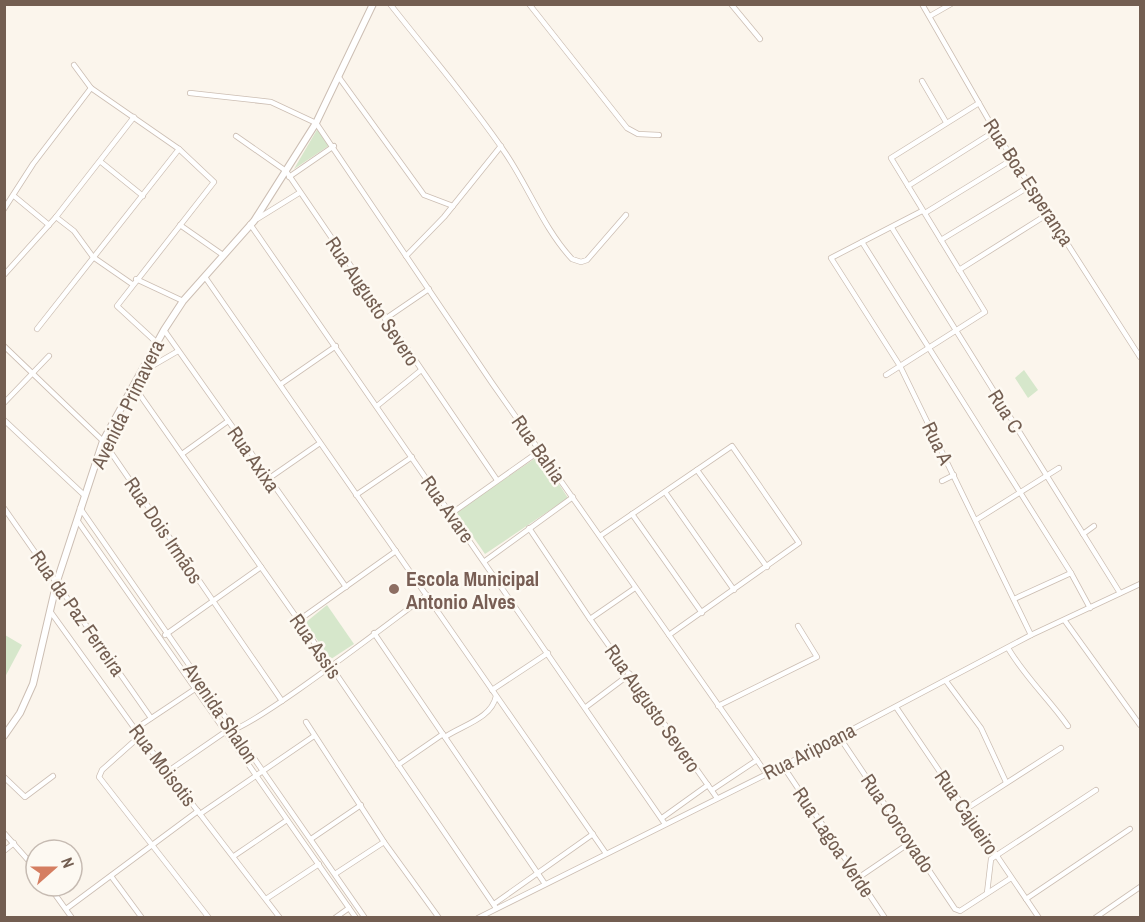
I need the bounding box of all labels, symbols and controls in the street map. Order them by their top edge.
street label: Rua Boa Esperança [978,113,1080,251]
street label: Rua Augusto Severo [320,231,426,371]
street label: Avenida Primavera [84,335,170,474]
street label: Rua C [982,384,1030,438]
street label: Rua Bahia [506,410,572,488]
street label: Rua A [916,417,960,469]
street label: Rua Axixa [221,421,287,497]
street label: Rua Avare [415,470,481,548]
street label: Rua Dois Irmãos [118,471,210,589]
street label: Rua da Paz Ferreira [25,545,131,681]
place label: Escola Municipal Antonio Alves [406,565,539,615]
marker: Escola Municipal Antonio Alves [387,582,401,596]
street label: Rua Assis [284,608,348,684]
street label: Rua Augusto Severo [599,639,707,777]
street label: Avenida Shalon [177,657,264,768]
street label: Rua Aripoana [758,716,860,786]
street label: Rua Moisotis [123,718,203,812]
street label: Rua Cajueiro [929,764,1005,860]
street label: Rua Corcovado [855,768,941,878]
street label: Rua Lagoa Verde [787,782,881,902]
north arrow [24,838,84,898]
text: N [56,854,80,871]

